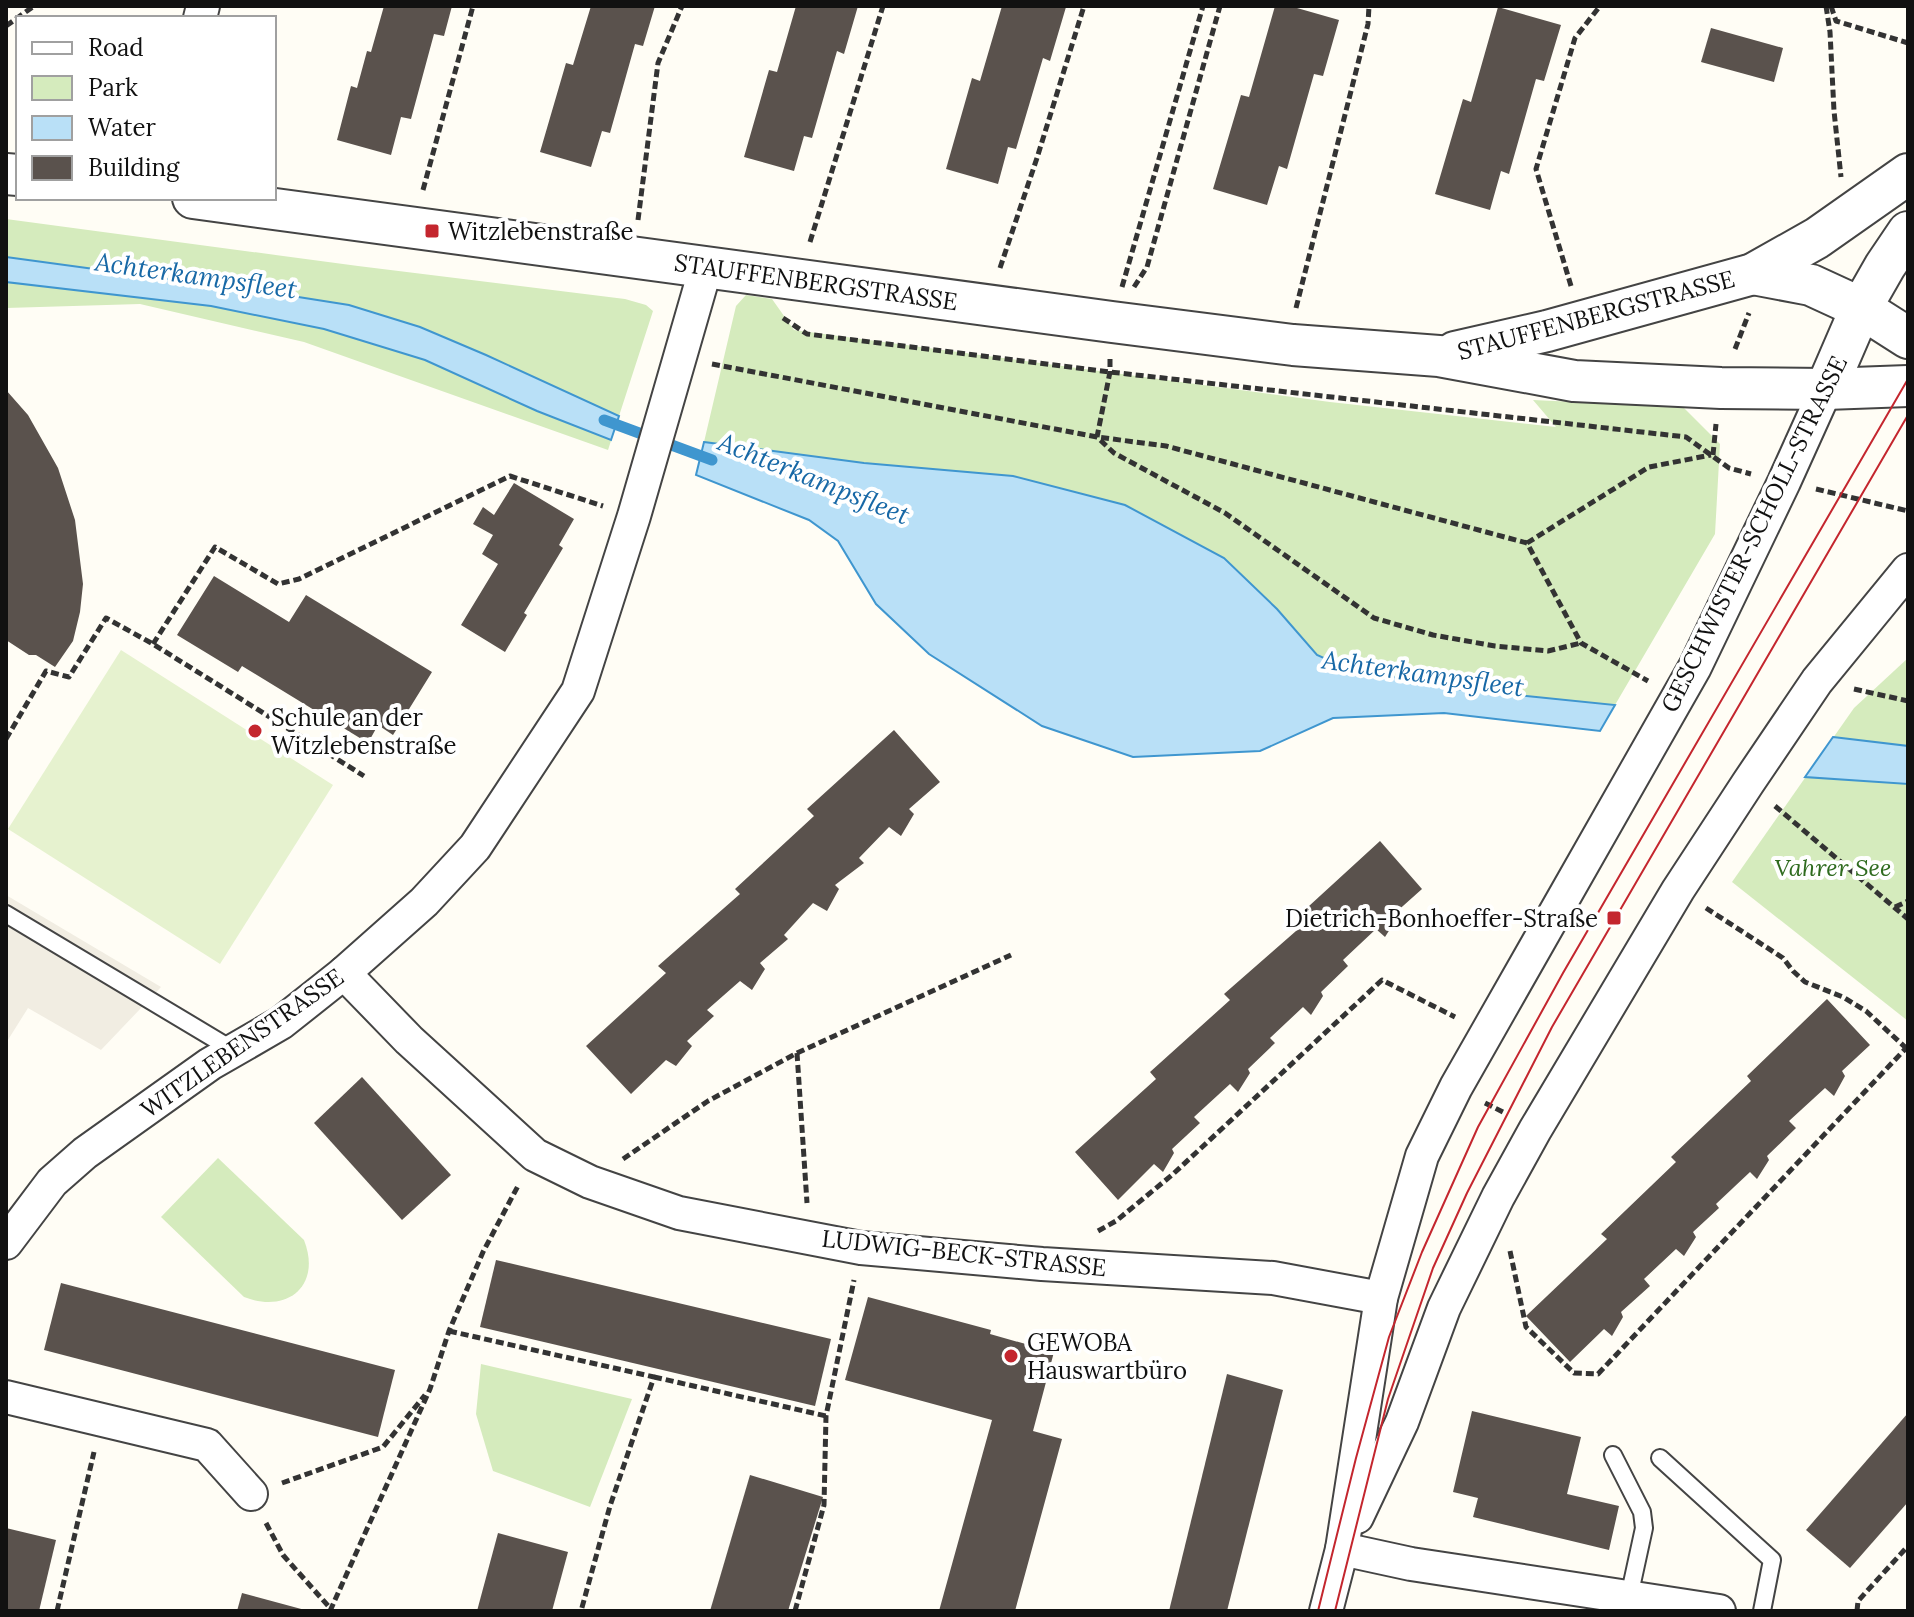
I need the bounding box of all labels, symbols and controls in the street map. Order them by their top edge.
legend [16,16,276,200]
text: Road [88,32,144,63]
text: Park [88,72,138,103]
text: Water [88,112,156,143]
text: Building [88,152,180,183]
place label: Witzlebenstraße [448,216,634,247]
marker: Witzlebenstraße [423,222,441,240]
water label: Achterkampsfleet [92,244,300,306]
street label: STAUFFENBERGSTRASSE [672,247,960,317]
street label: STAUFFENBERGSTRASSE [1454,263,1738,367]
street label: GESCHWISTER-SCHOLL-STRASSE [1654,351,1854,717]
water label: Achterkampsfleet [713,424,915,532]
water label: Achterkampsfleet [1319,642,1527,704]
place label: Schule an der Witzlebenstraße [271,702,457,761]
marker: Schule an der Witzlebenstraße [246,722,264,740]
park label: Vahrer See [1774,852,1892,883]
place label: Dietrich-Bonhoeffer-Straße [1285,903,1598,934]
marker: Dietrich-Bonhoeffer-Straße [1605,909,1623,927]
street label: WITZLEBENSTRASSE [134,961,350,1125]
street label: LUDWIG-BECK-STRASSE [820,1223,1108,1283]
place label: GEWOBA Hauswartbüro [1027,1327,1187,1386]
marker: GEWOBA Hauswartbüro [1002,1347,1020,1365]

